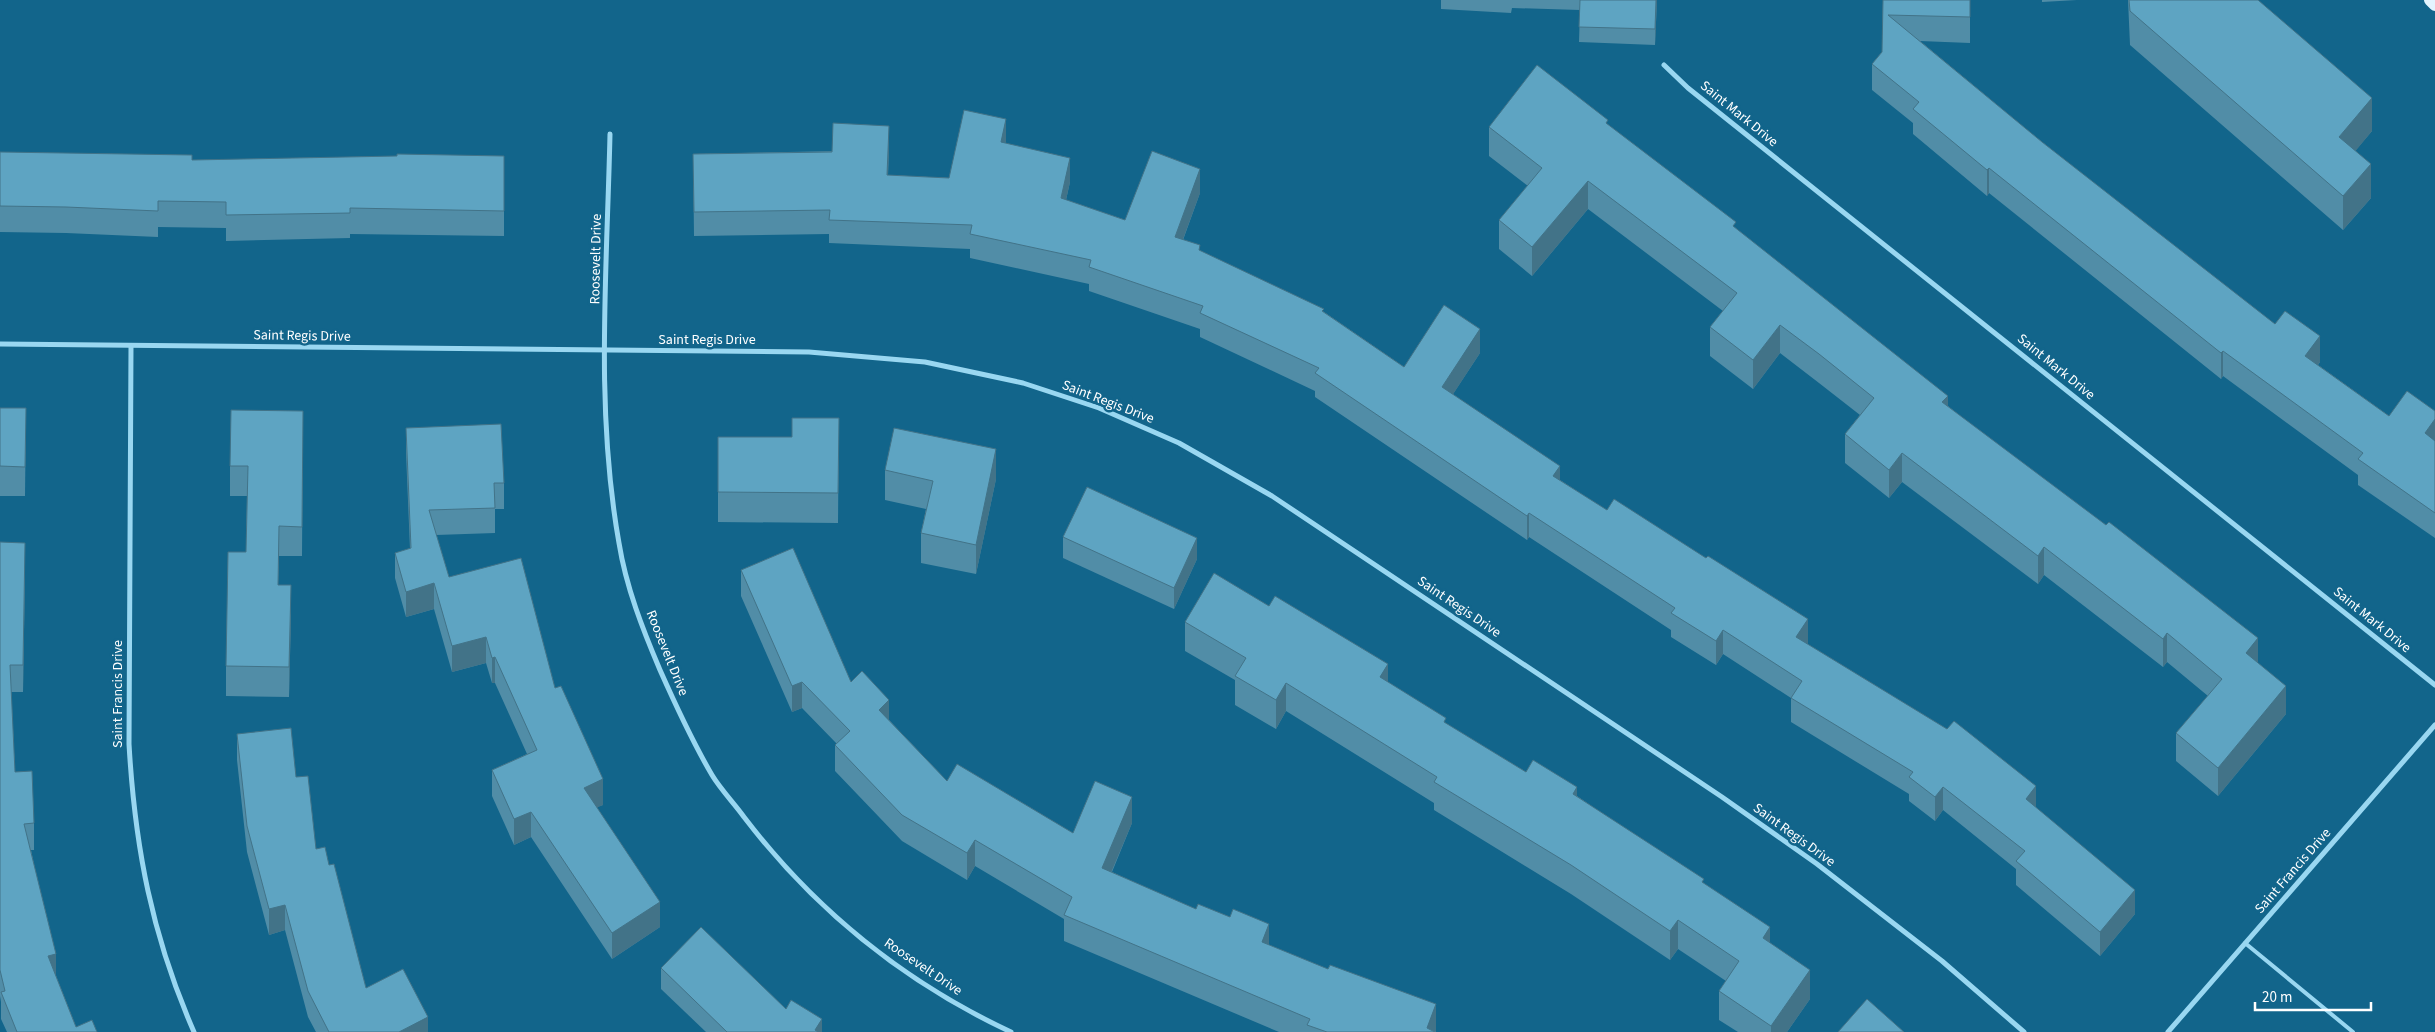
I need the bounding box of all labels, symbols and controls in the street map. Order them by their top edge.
street label: Saint Mark Drive [1696,76,1782,152]
street label: Roosevelt Drive [585,213,607,305]
street label: Saint Regis Drive [253,325,351,347]
street label: Saint Mark Drive [2013,329,2099,405]
street label: Saint Regis Drive [658,330,756,350]
street label: Saint Regis Drive [1059,375,1157,429]
street label: Saint Regis Drive [1413,572,1505,643]
street label: Saint Mark Drive [2329,582,2415,658]
street label: Roosevelt Drive [641,607,693,699]
street label: Saint Francis Drive [108,640,128,748]
street label: Saint Regis Drive [1749,798,1839,872]
street label: Saint Francis Drive [2250,824,2336,918]
street label: Roosevelt Drive [880,933,966,1001]
scale bar [2255,980,2371,1012]
text: 20 m [2262,987,2292,1008]

